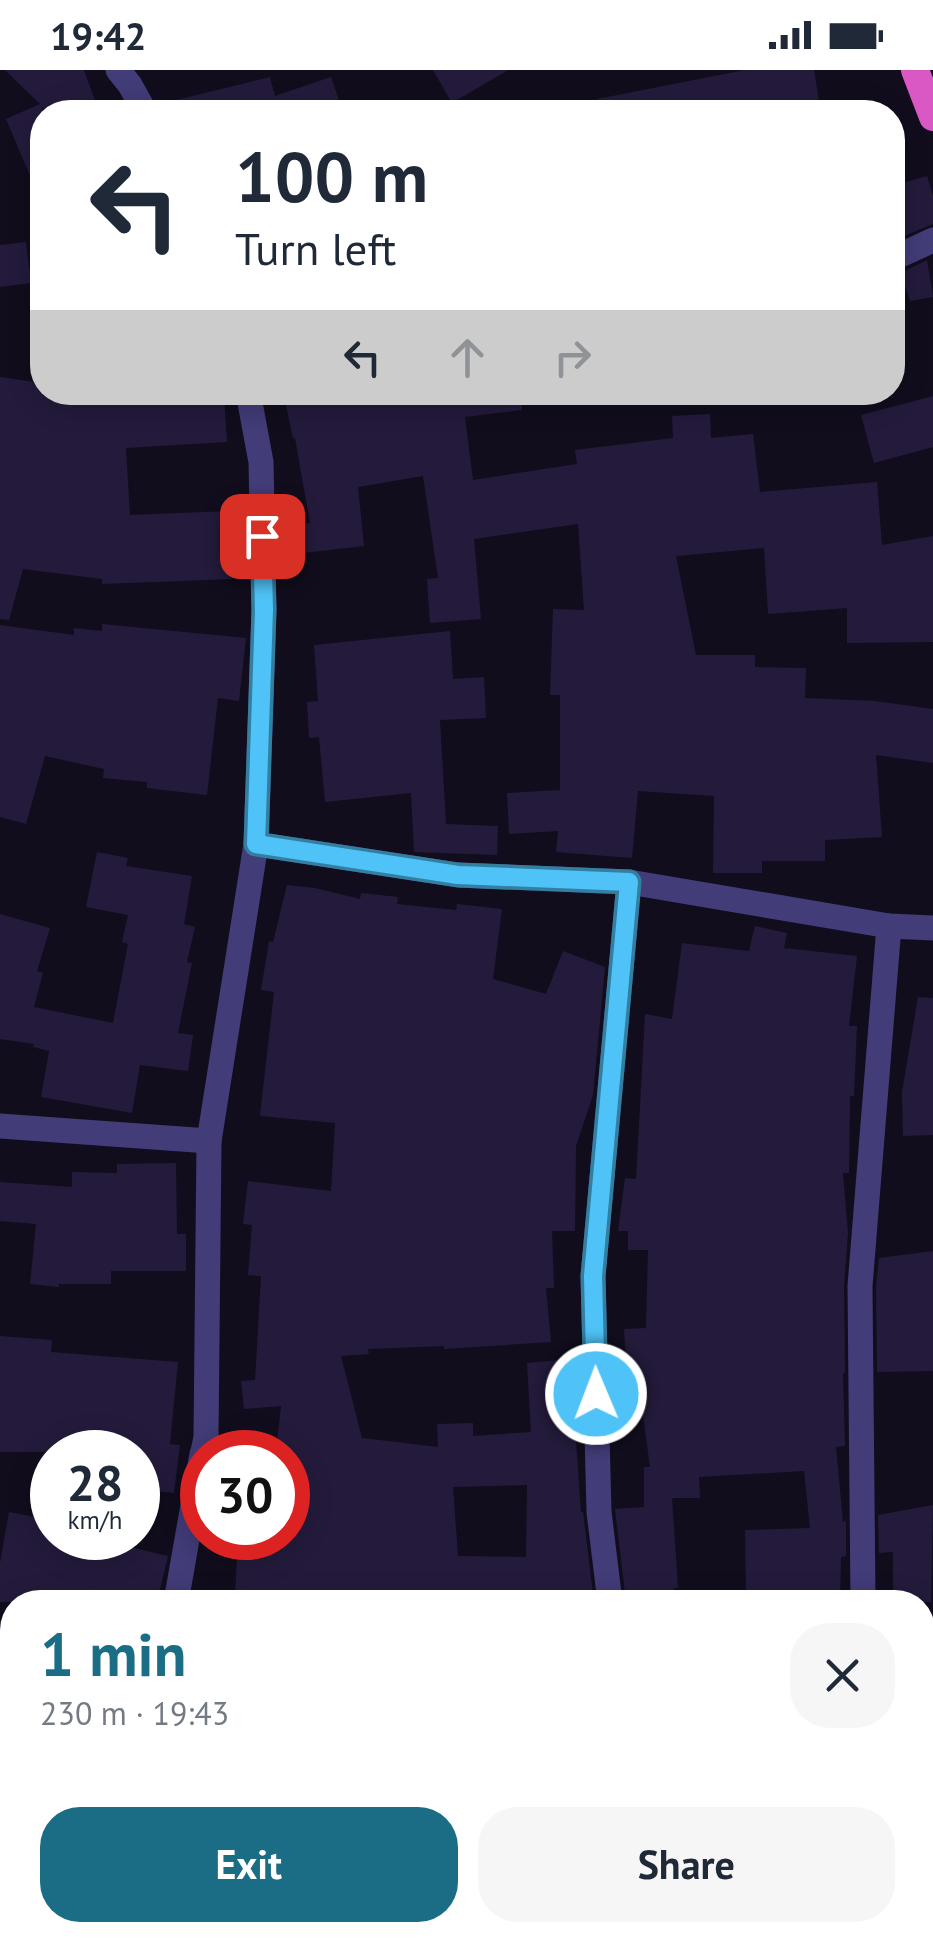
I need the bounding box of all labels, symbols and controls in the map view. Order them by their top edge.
text: 19:42 [50,11,146,60]
text: 100 m [235,131,428,221]
icon: left [70,140,200,270]
text: Turn left [235,219,396,277]
icon: left [335,330,390,385]
icon: ahead [440,330,495,385]
icon: right [545,330,600,385]
pin [220,494,305,579]
icon: arrive [235,509,290,564]
position arrow [544,1342,648,1446]
speed limit sign: 30 [180,1430,310,1560]
text: 28 [67,1450,123,1515]
text: km/h [68,1504,122,1536]
text: 1 min [40,1615,186,1693]
button: close [790,1623,895,1728]
text: 230 m · 19:43 [40,1692,229,1734]
button: Exit [40,1807,458,1922]
button: Share [478,1807,895,1922]

